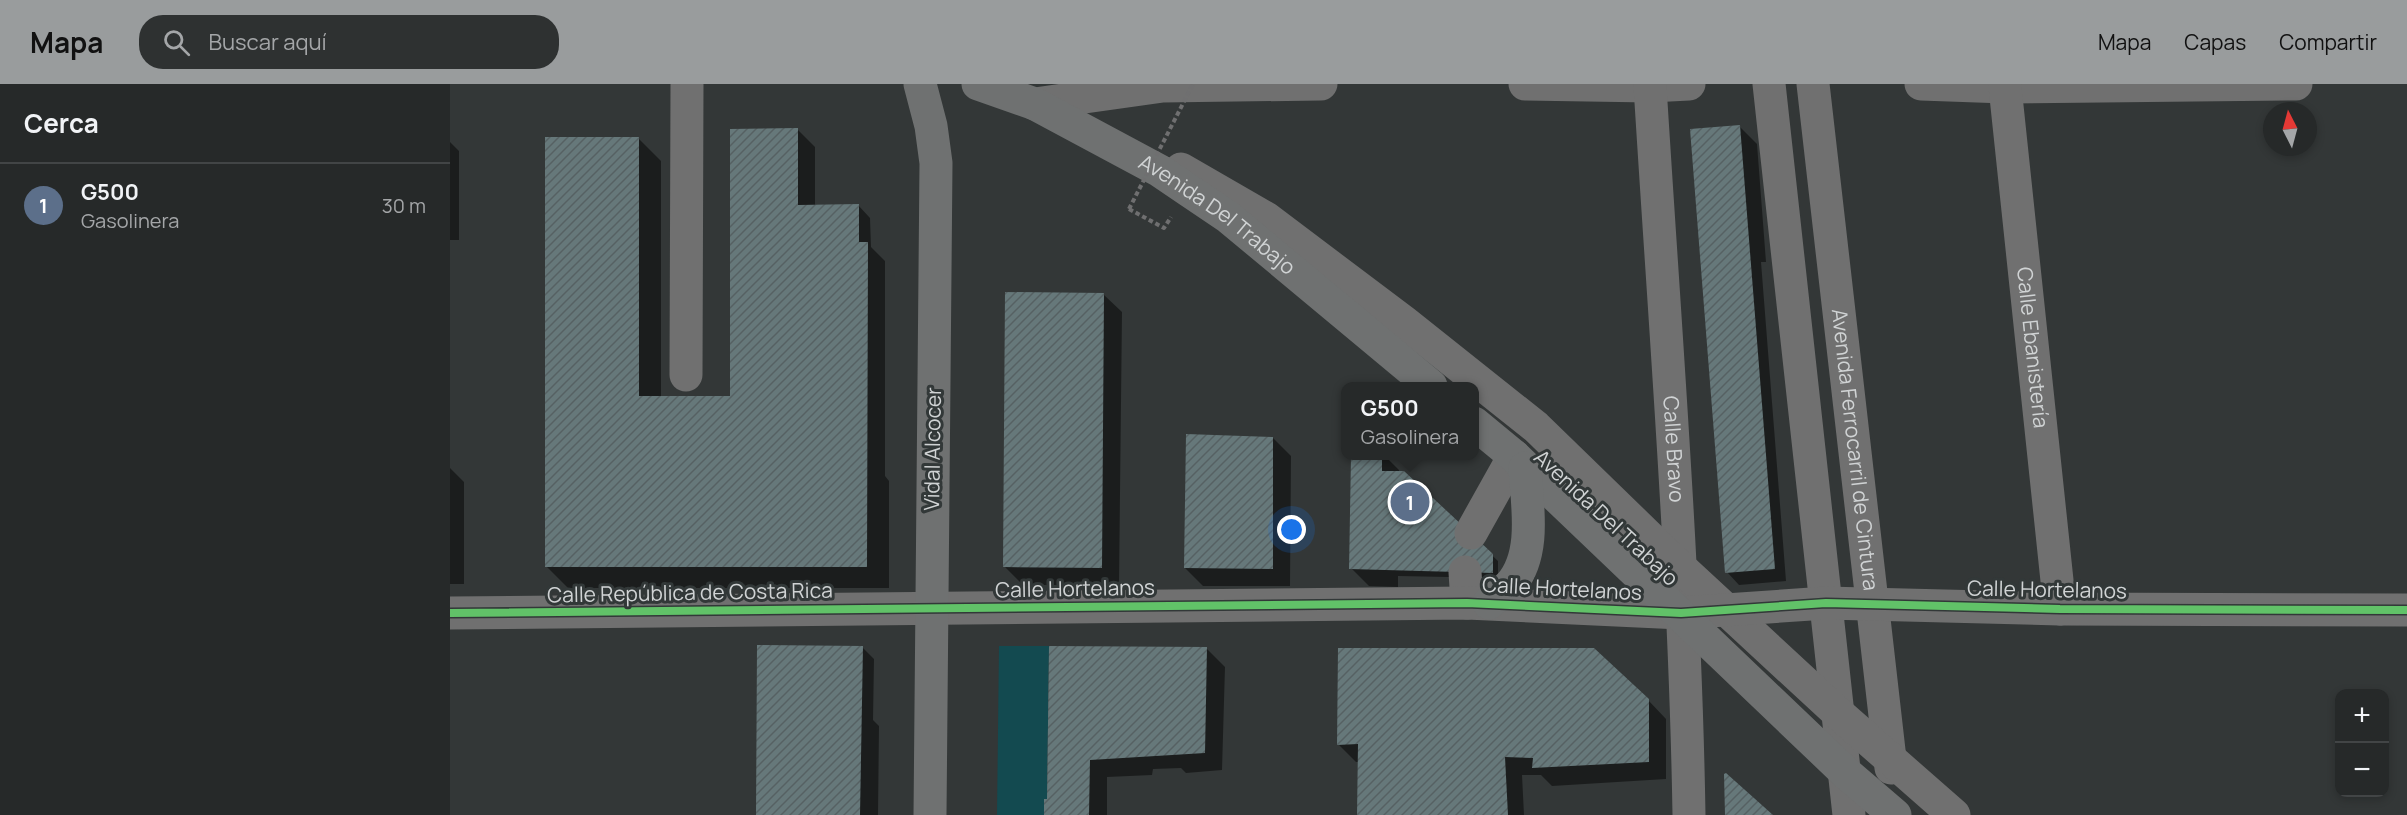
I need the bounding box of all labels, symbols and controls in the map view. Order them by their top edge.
search box [139,15,559,69]
text: Mapa [30,23,103,61]
icon: search [160,26,193,59]
text: Buscar aquí [208,27,327,57]
text: Mapa [2098,28,2151,56]
text: Capas [2184,28,2246,56]
text: Compartir [2279,28,2377,56]
north arrow [2263,102,2317,156]
text: Cerca [24,105,99,141]
street label: Avenida Del Trabajo [1134,147,1302,281]
text: G500 [81,177,139,207]
text: 1 [39,192,48,219]
text: 30 m [382,192,426,219]
text: Gasolinera [81,207,179,234]
street label: Calle Ebanistería [2011,265,2056,429]
street label: Avenida Ferrocarril de Cintura [1826,307,1886,592]
popup [1341,382,1479,460]
street label: Vidal Alcocer [917,387,947,511]
text: G500 [1361,393,1419,423]
street label: Calle Bravo [1657,395,1692,503]
text: Gasolinera [1361,423,1459,450]
street label: Avenida Del Trabajo [1528,443,1685,592]
pin: 1 [1390,480,1430,524]
your location [1277,515,1306,544]
street label: Calle Hortelanos [1481,570,1643,606]
street label: Calle Hortelanos [995,573,1155,603]
street label: Calle Hortelanos [1967,574,2127,604]
street label: Calle República de Costa Rica [547,576,833,608]
map controls [2335,689,2389,797]
button: + [2335,689,2389,743]
button: − [2335,743,2389,797]

